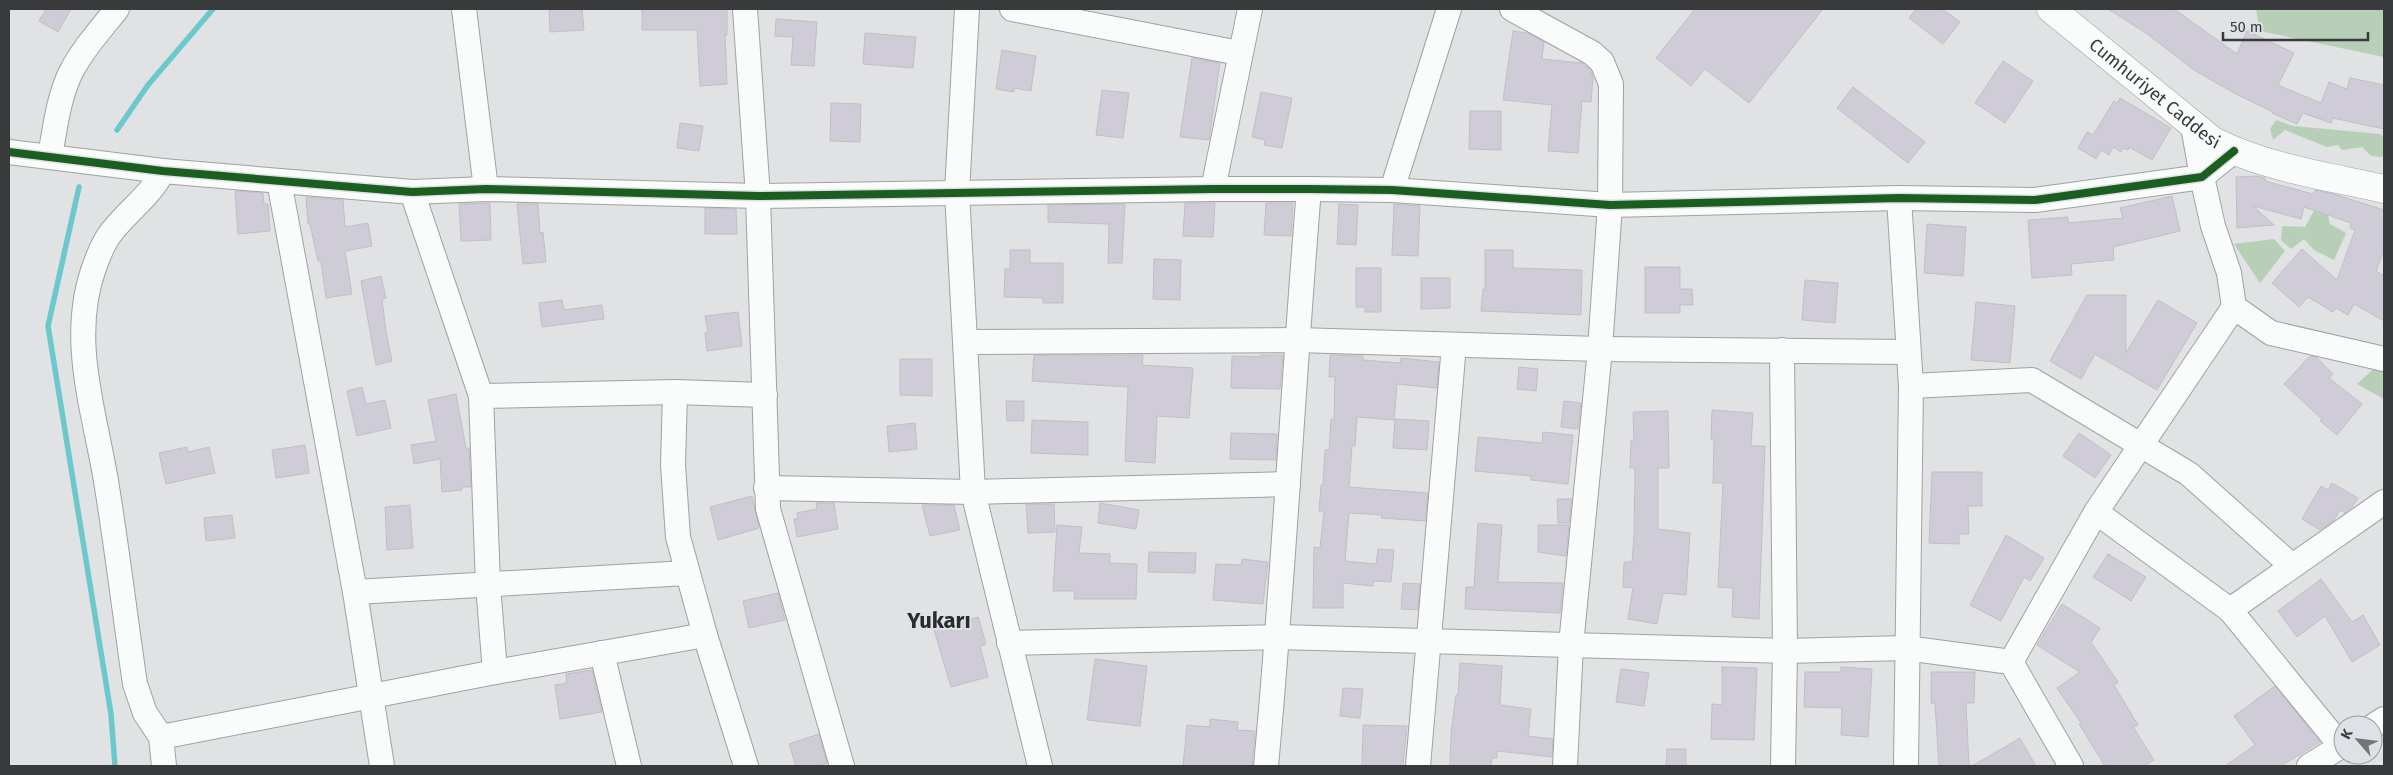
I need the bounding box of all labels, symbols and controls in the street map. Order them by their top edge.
scale bar [2223,10,2368,42]
text: 50 m [2230,18,2263,36]
street label: Cumhuriyet Caddesi [2085,34,2224,154]
district label: Yukarı [906,607,971,634]
north arrow [2333,715,2383,765]
text: K [2337,725,2357,742]

